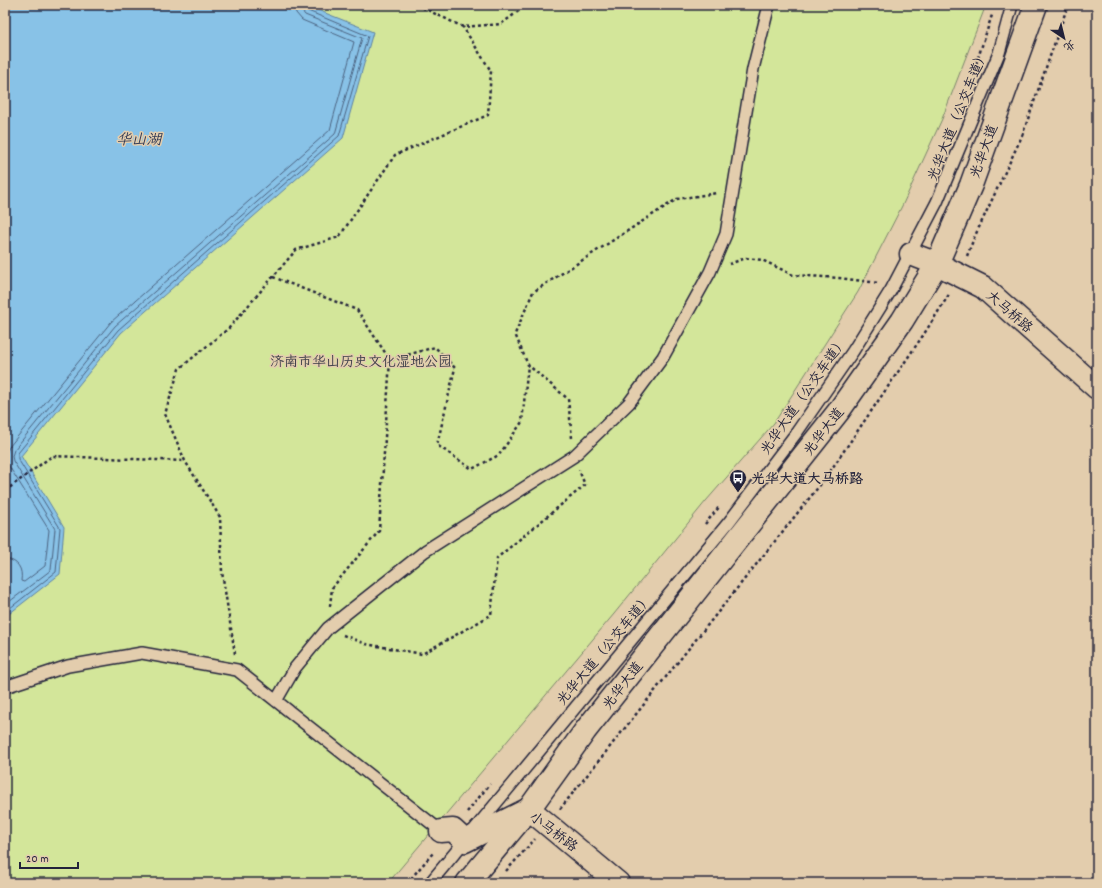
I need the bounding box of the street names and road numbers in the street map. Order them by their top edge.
street label: 光华大道（公交车道） [923,47,991,183]
street label: 光华大道 [966,122,1000,180]
street label: 大马桥路 [981,287,1036,338]
street label: 光华大道（公交车道） [756,333,850,457]
street label: 光华大道 [799,404,847,458]
street label: 光华大道（公交车道） [553,590,655,708]
street label: 光华大道 [598,658,646,712]
street label: 小马桥路 [524,808,581,857]

